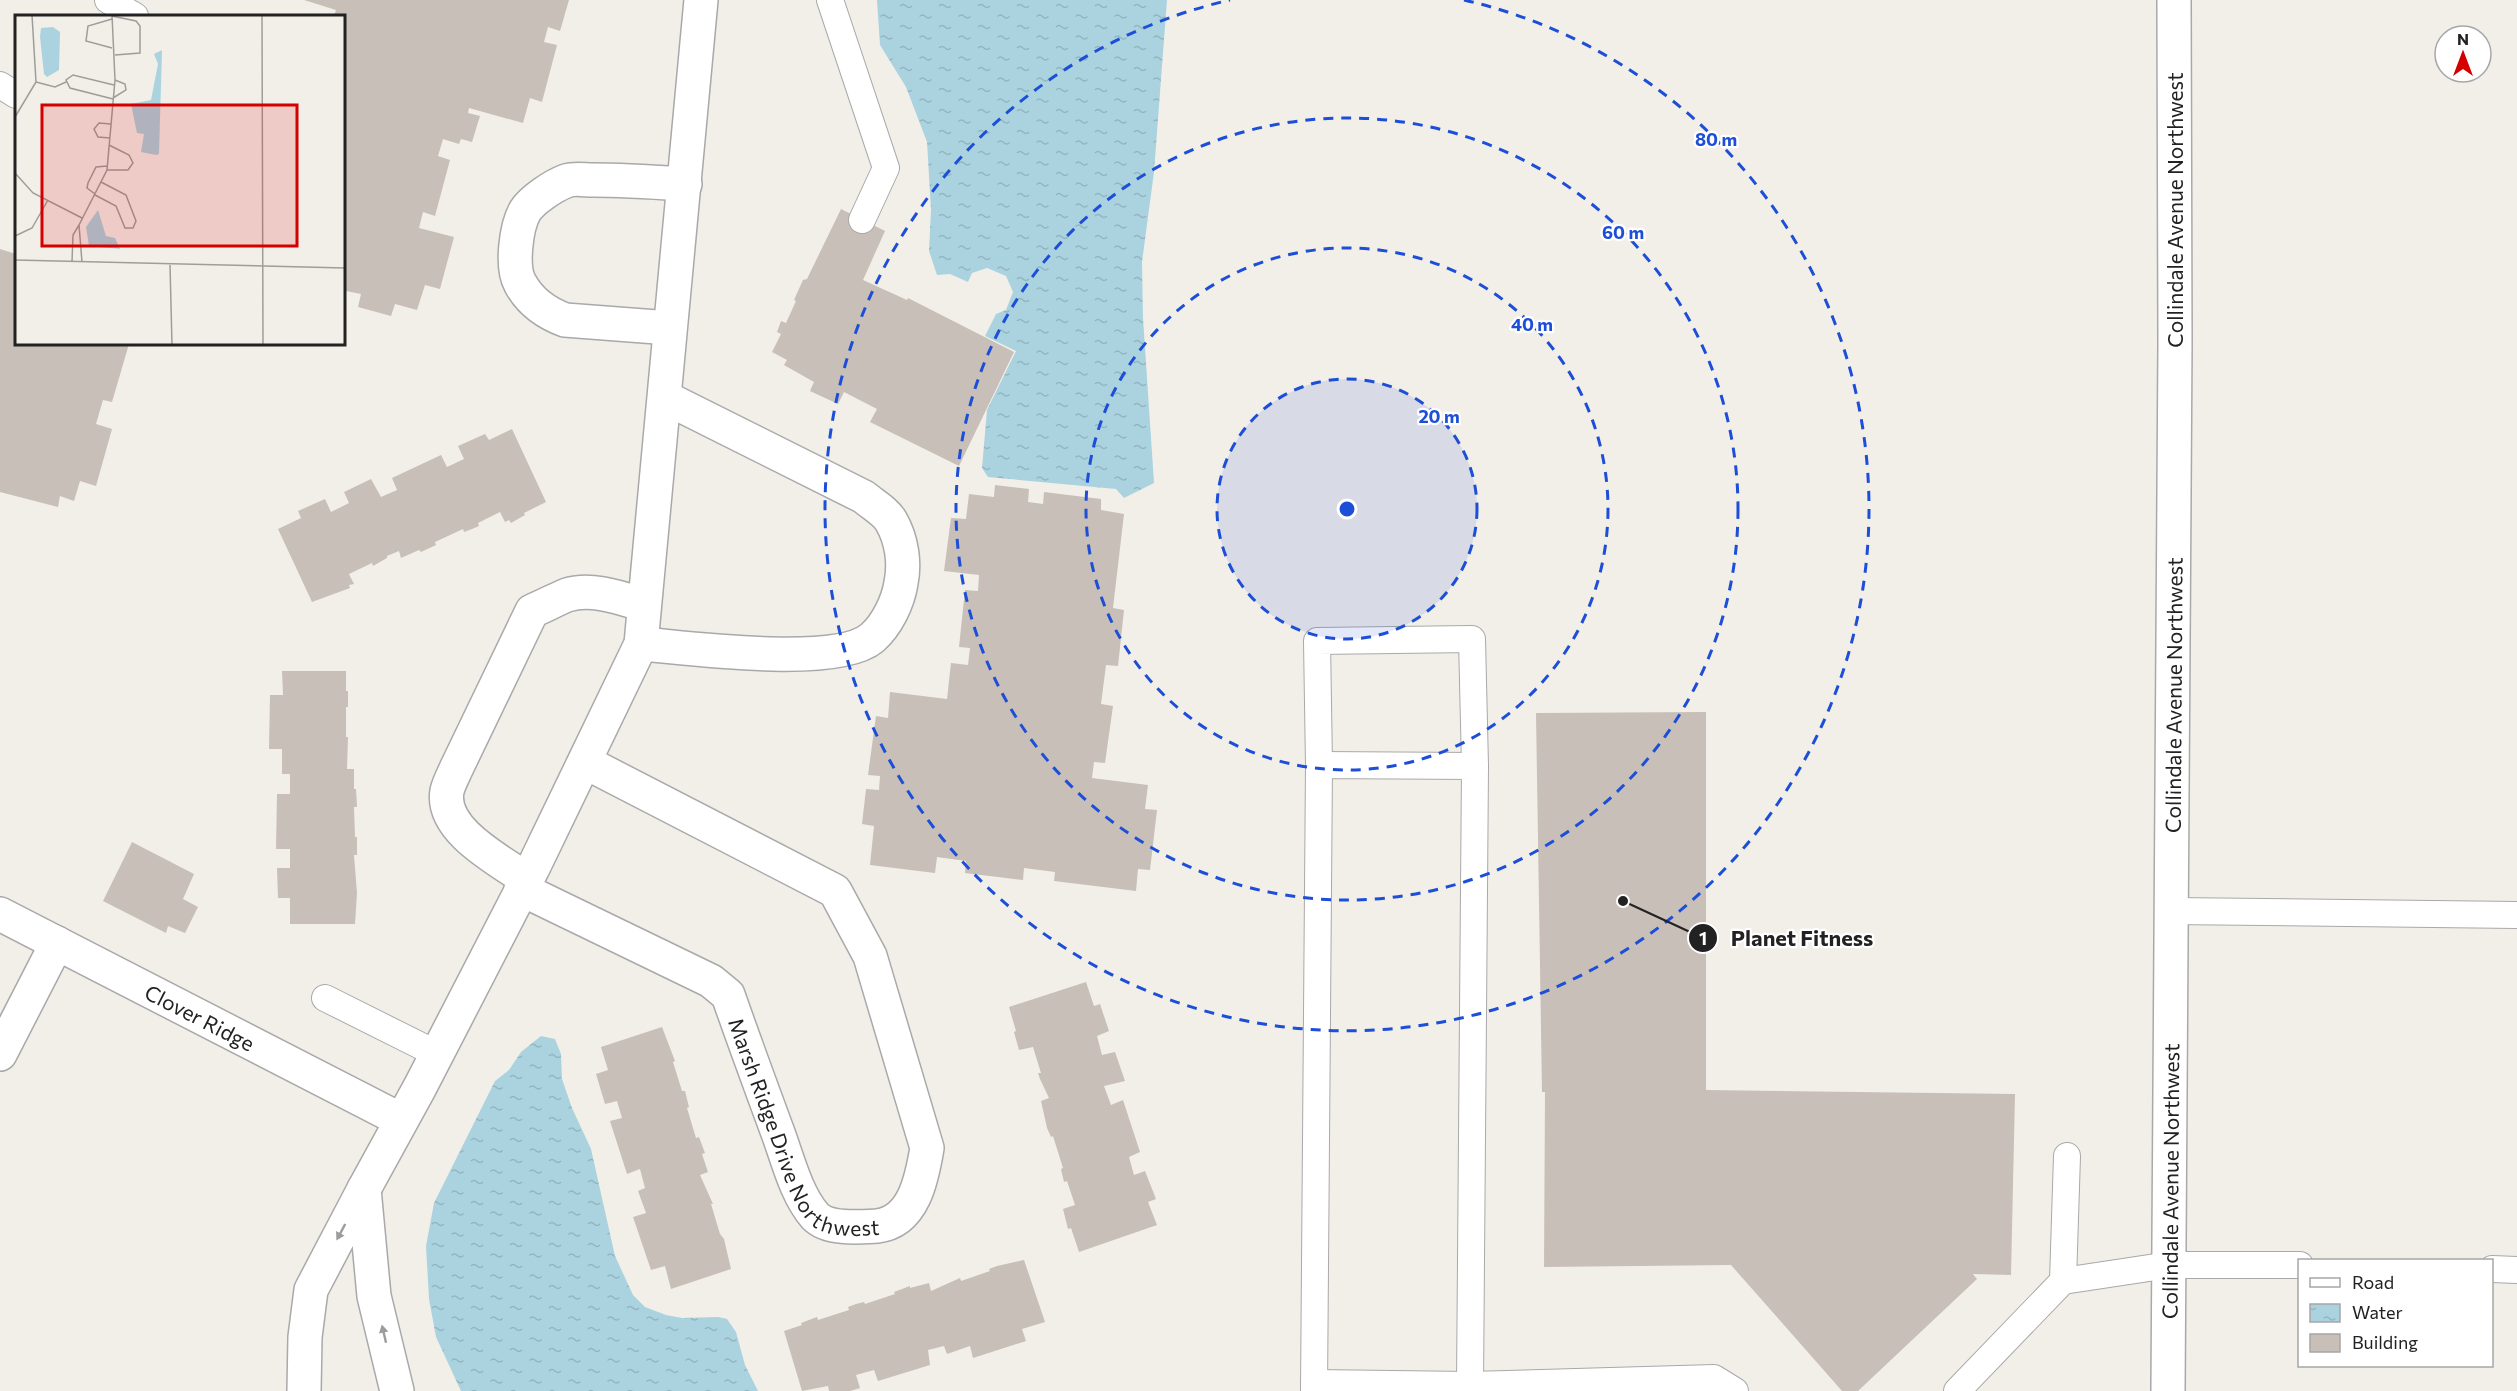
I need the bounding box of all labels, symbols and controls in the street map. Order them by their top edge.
inset map [15,15,345,345]
north arrow [2433,24,2493,84]
text: N [2457,29,2469,48]
street label: Collindale Avenue Northwest [2162,72,2187,348]
text: 80 m [1695,128,1737,150]
text: 60 m [1602,221,1644,243]
text: 40 m [1511,313,1553,335]
text: 20 m [1418,405,1460,427]
centre of rings [1337,499,1357,519]
street label: Collindale Avenue Northwest [2159,557,2186,833]
callout: Planet Fitness [1688,918,1885,958]
text: Planet Fitness [1731,924,1873,951]
text: 1 [1699,927,1707,949]
street label: Clover Ridge [141,978,259,1055]
street label: Marsh Ridge Drive Northwest [724,1014,880,1240]
street label: Collindale Avenue Northwest [2156,1043,2183,1319]
one-way arrow [336,1224,346,1241]
legend [2298,1259,2493,1367]
text: Road [2352,1271,2394,1293]
text: Water [2352,1301,2403,1323]
one-way arrow [378,1325,388,1343]
text: Building [2352,1331,2418,1353]

